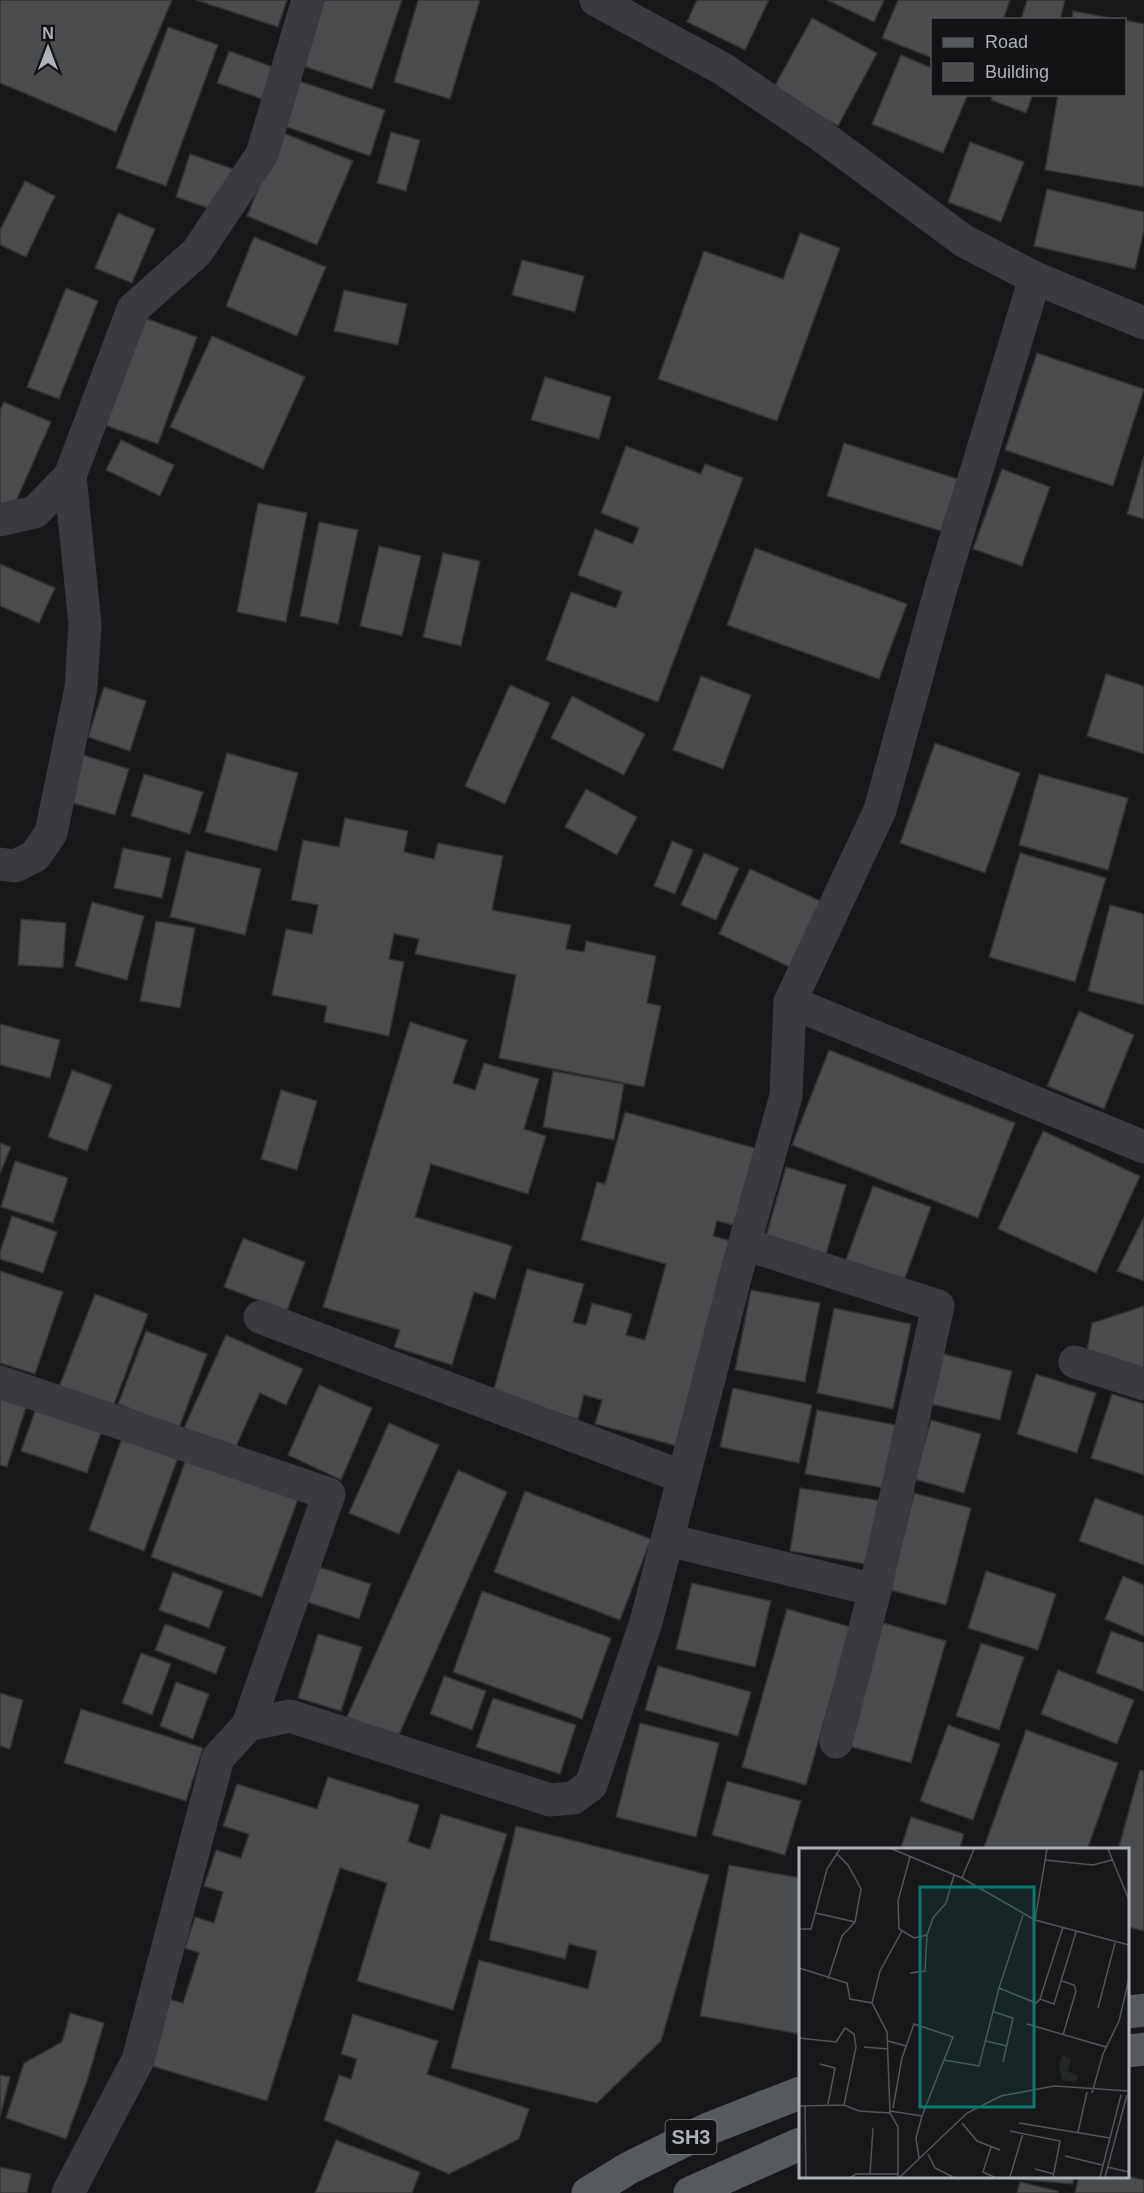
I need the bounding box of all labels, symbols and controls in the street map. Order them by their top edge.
north arrow [18,18,78,78]
legend [931,18,1126,96]
text: N [42,25,54,42]
text: Road [985,32,1028,52]
text: Building [985,62,1049,82]
inset map [799,1848,1129,2178]
road number: SH3 [666,2120,716,2154]

